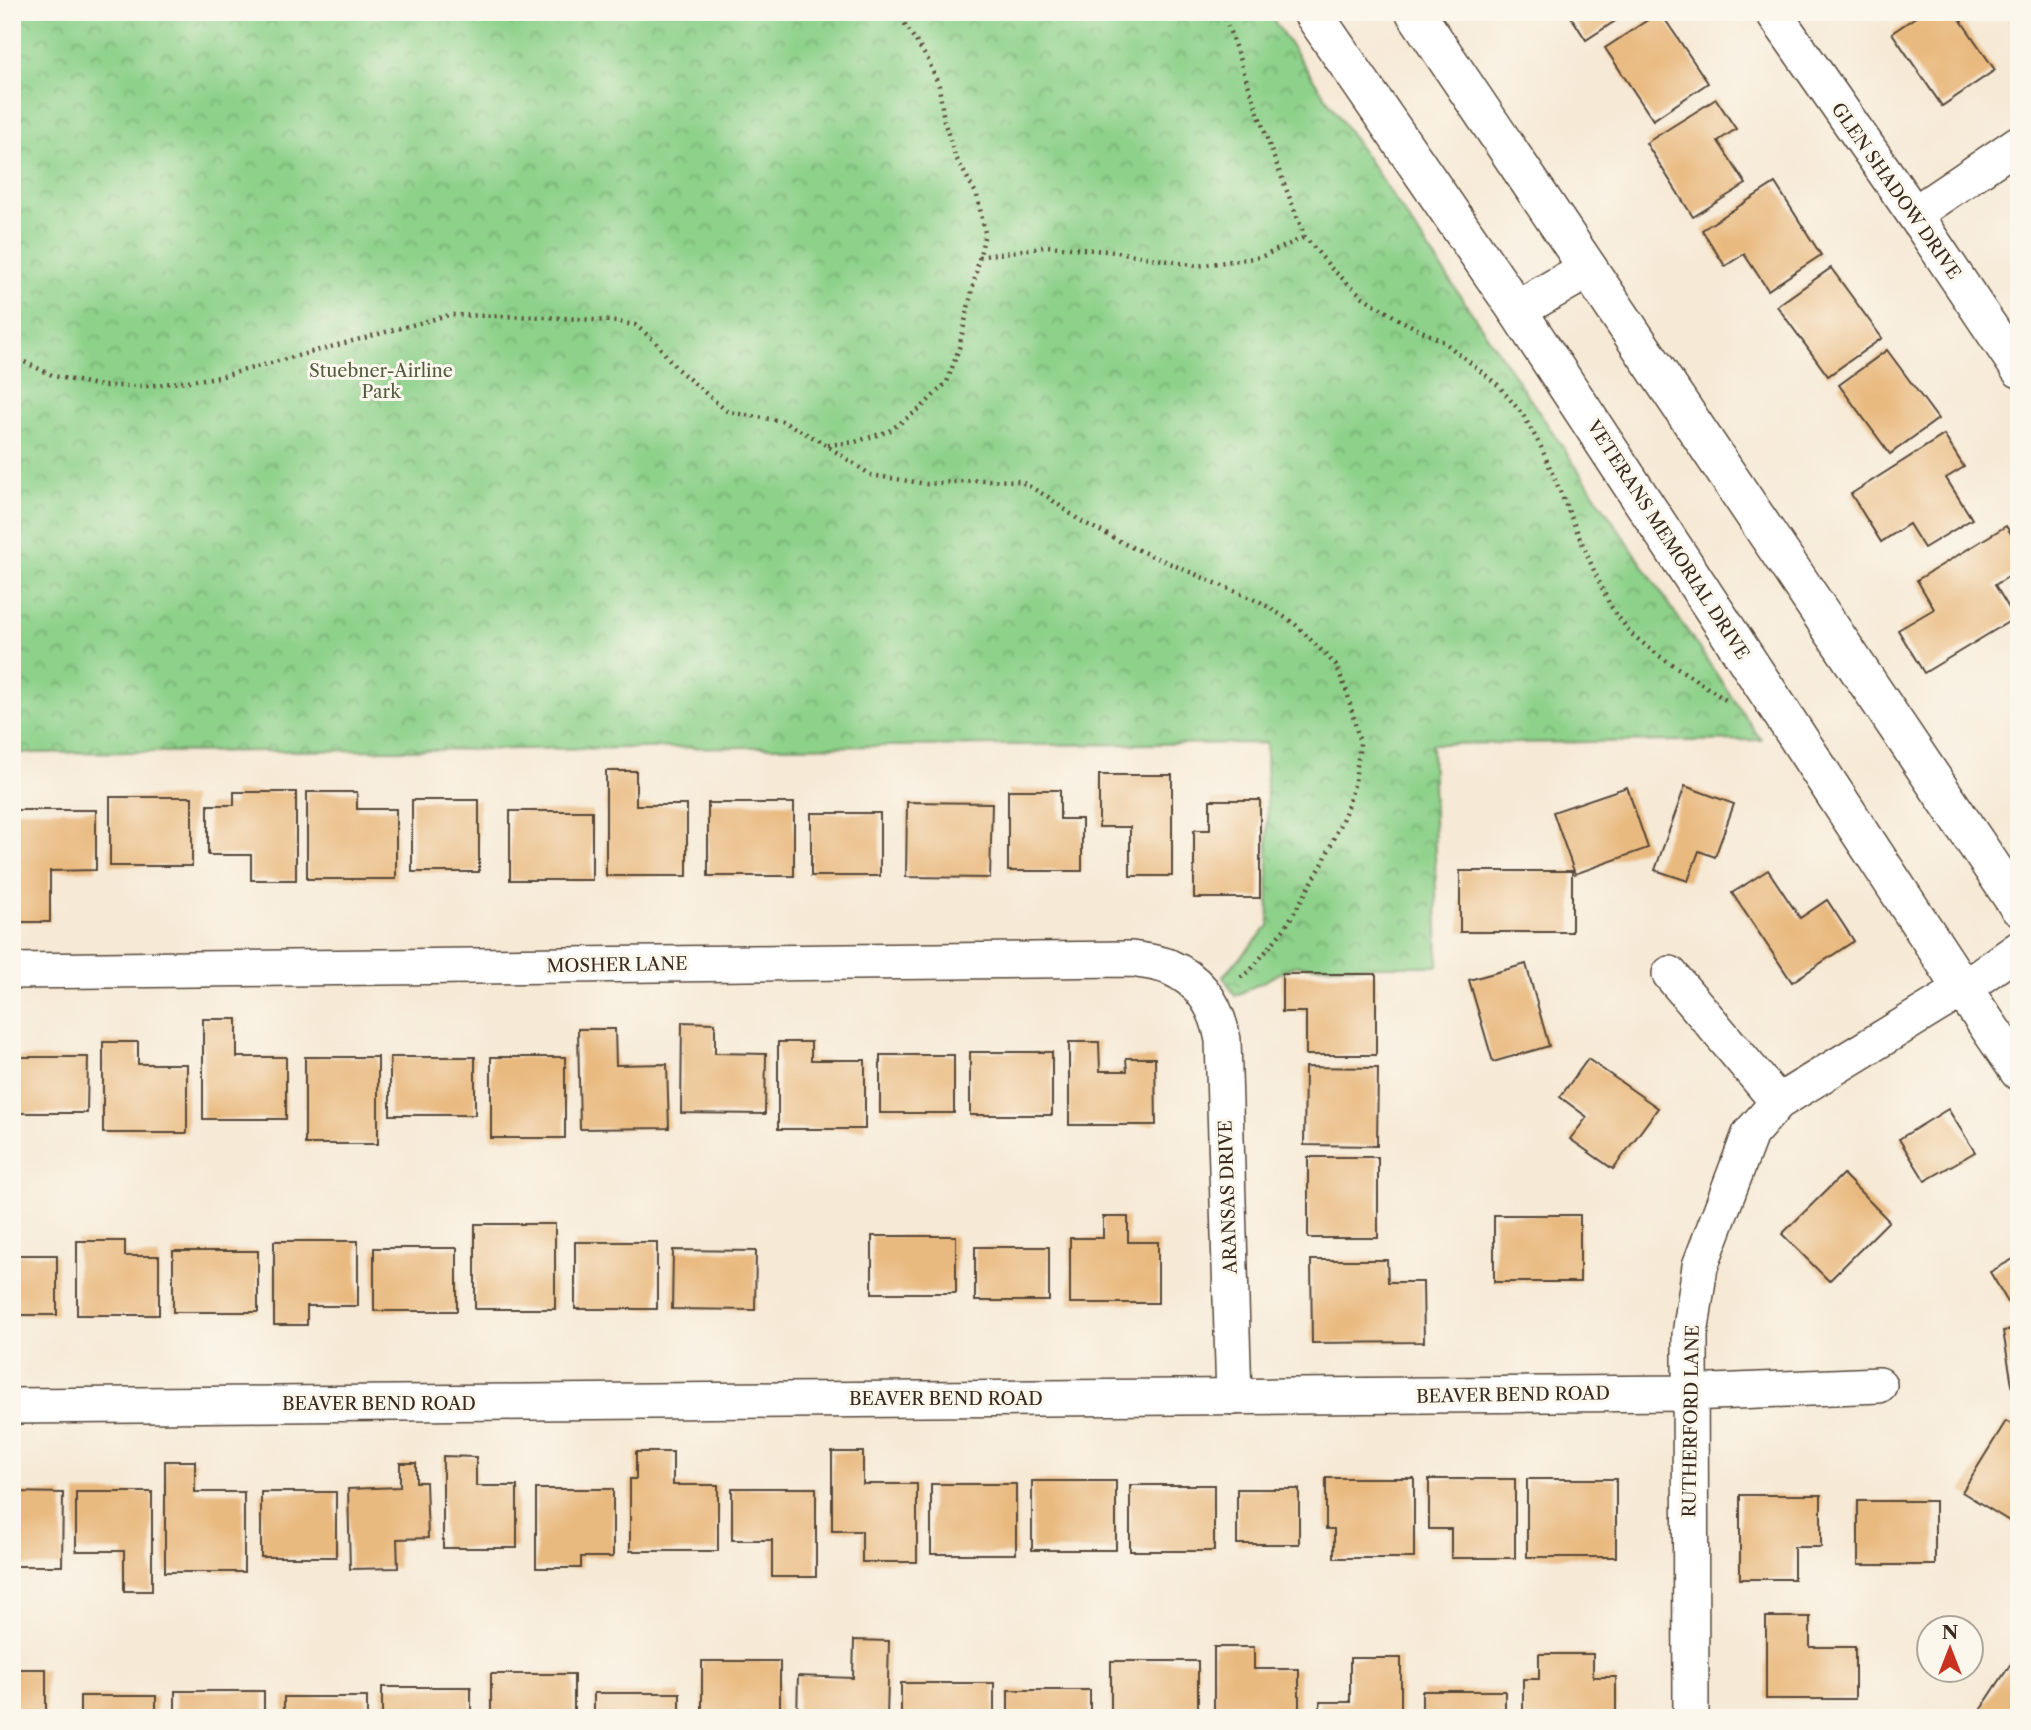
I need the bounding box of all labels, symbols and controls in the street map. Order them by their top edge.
street label: GLEN SHADOW DRIVE [1827,99,1965,283]
park label: Stuebner-Airline Park [309,360,453,403]
street label: VETERANS MEMORIAL DRIVE [1582,415,1754,664]
street label: MOSHER LANE [546,953,688,977]
street label: ARANSAS DRIVE [1214,1120,1242,1275]
street label: RUTHERFORD LANE [1678,1324,1704,1518]
street label: BEAVER BEND ROAD [1416,1382,1610,1408]
street label: BEAVER BEND ROAD [849,1388,1043,1410]
street label: BEAVER BEND ROAD [282,1393,476,1415]
north arrow [1916,1614,1986,1684]
text: N [1942,1621,1958,1644]

